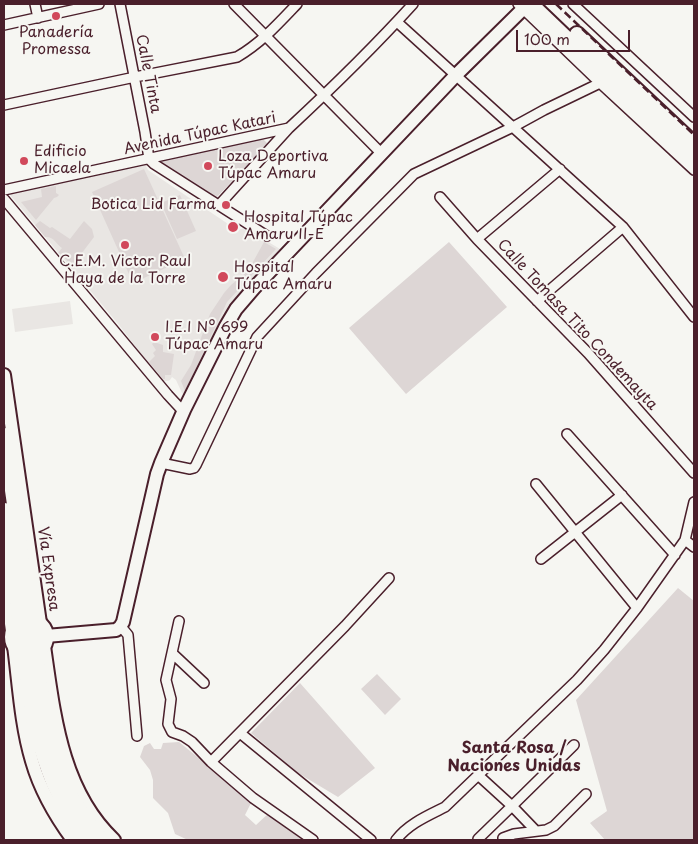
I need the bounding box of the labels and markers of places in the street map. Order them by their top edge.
marker: Panadería Promessa [50,10,62,22]
place label: Panadería Promessa [19,24,93,59]
place label: Edificio Micaela [34,143,91,178]
place label: Loza Deportiva Túpac Amaru [218,148,328,183]
marker: Edificio Micaela [18,155,30,167]
marker: Loza Deportiva Túpac Amaru [202,160,214,172]
place label: Botica Lid Farma [91,196,216,214]
marker: Botica Lid Farma [220,199,232,211]
place label: Hospital Túpac Amaru II-E [244,209,353,244]
marker: Hospital Túpac Amaru II-E [226,220,240,234]
marker: C.E.M. Victor Raul Haya de la Torre [119,239,131,251]
place label: C.E.M. Victor Raul Haya de la Torre [59,253,191,288]
place label: Hospital Túpac Amaru [234,259,332,294]
marker: Hospital Túpac Amaru [216,270,230,284]
place label: I.E.I Nº 699 Túpac Amaru [165,319,263,354]
marker: I.E.I Nº 699 Túpac Amaru [149,331,161,343]

